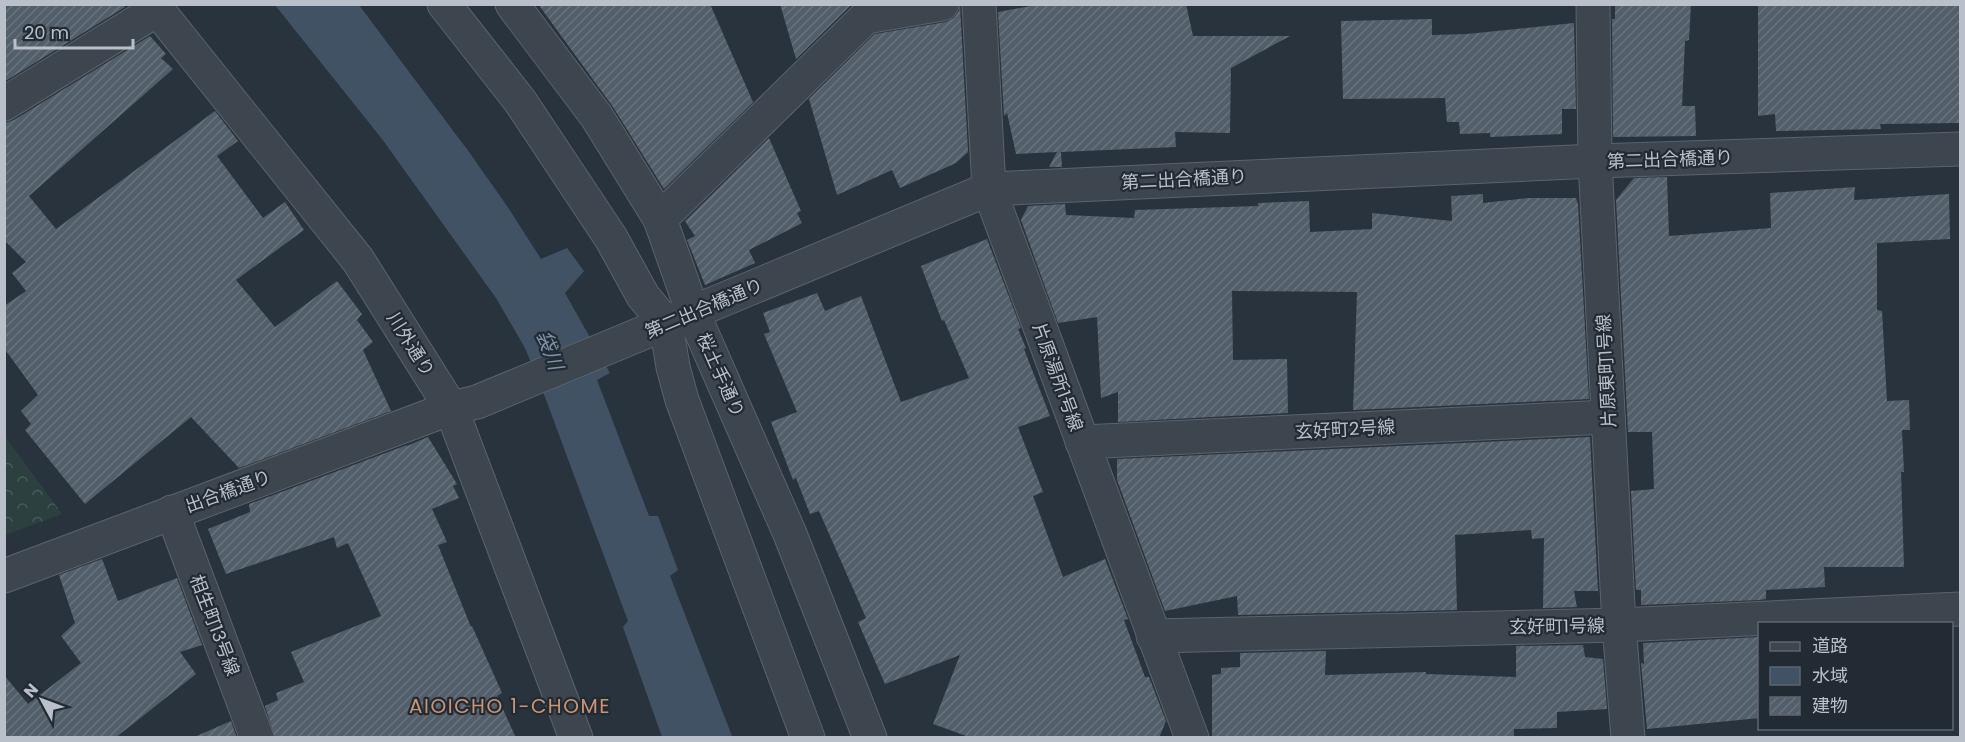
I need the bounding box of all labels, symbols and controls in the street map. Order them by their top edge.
scale bar [15,12,134,50]
text: 20 m [24,20,69,45]
street label: 第二出合橋通り [1607,144,1733,174]
street label: 第二出合橋通り [1120,163,1248,195]
street label: 第二出合橋通り [641,272,767,344]
street label: 川外通り [381,307,441,381]
street label: 片原東町1号線 [1591,314,1621,428]
street label: 片原湯所1号線 [1027,319,1089,435]
water label: 袋川 [530,326,571,375]
street label: 桜土手通り [691,329,751,421]
street label: 玄好町2号線 [1294,414,1396,444]
street label: 出合橋通り [181,464,275,518]
street label: 相生町13号線 [184,571,246,679]
street label: 玄好町1号線 [1509,613,1605,639]
legend [1758,622,1953,730]
text: 道路 [1812,633,1848,658]
text: 水域 [1812,663,1848,688]
north arrow [12,670,72,730]
text: N [18,678,44,703]
district label: AIOICHO 1-CHOME [409,692,611,720]
text: 建物 [1812,693,1848,718]

